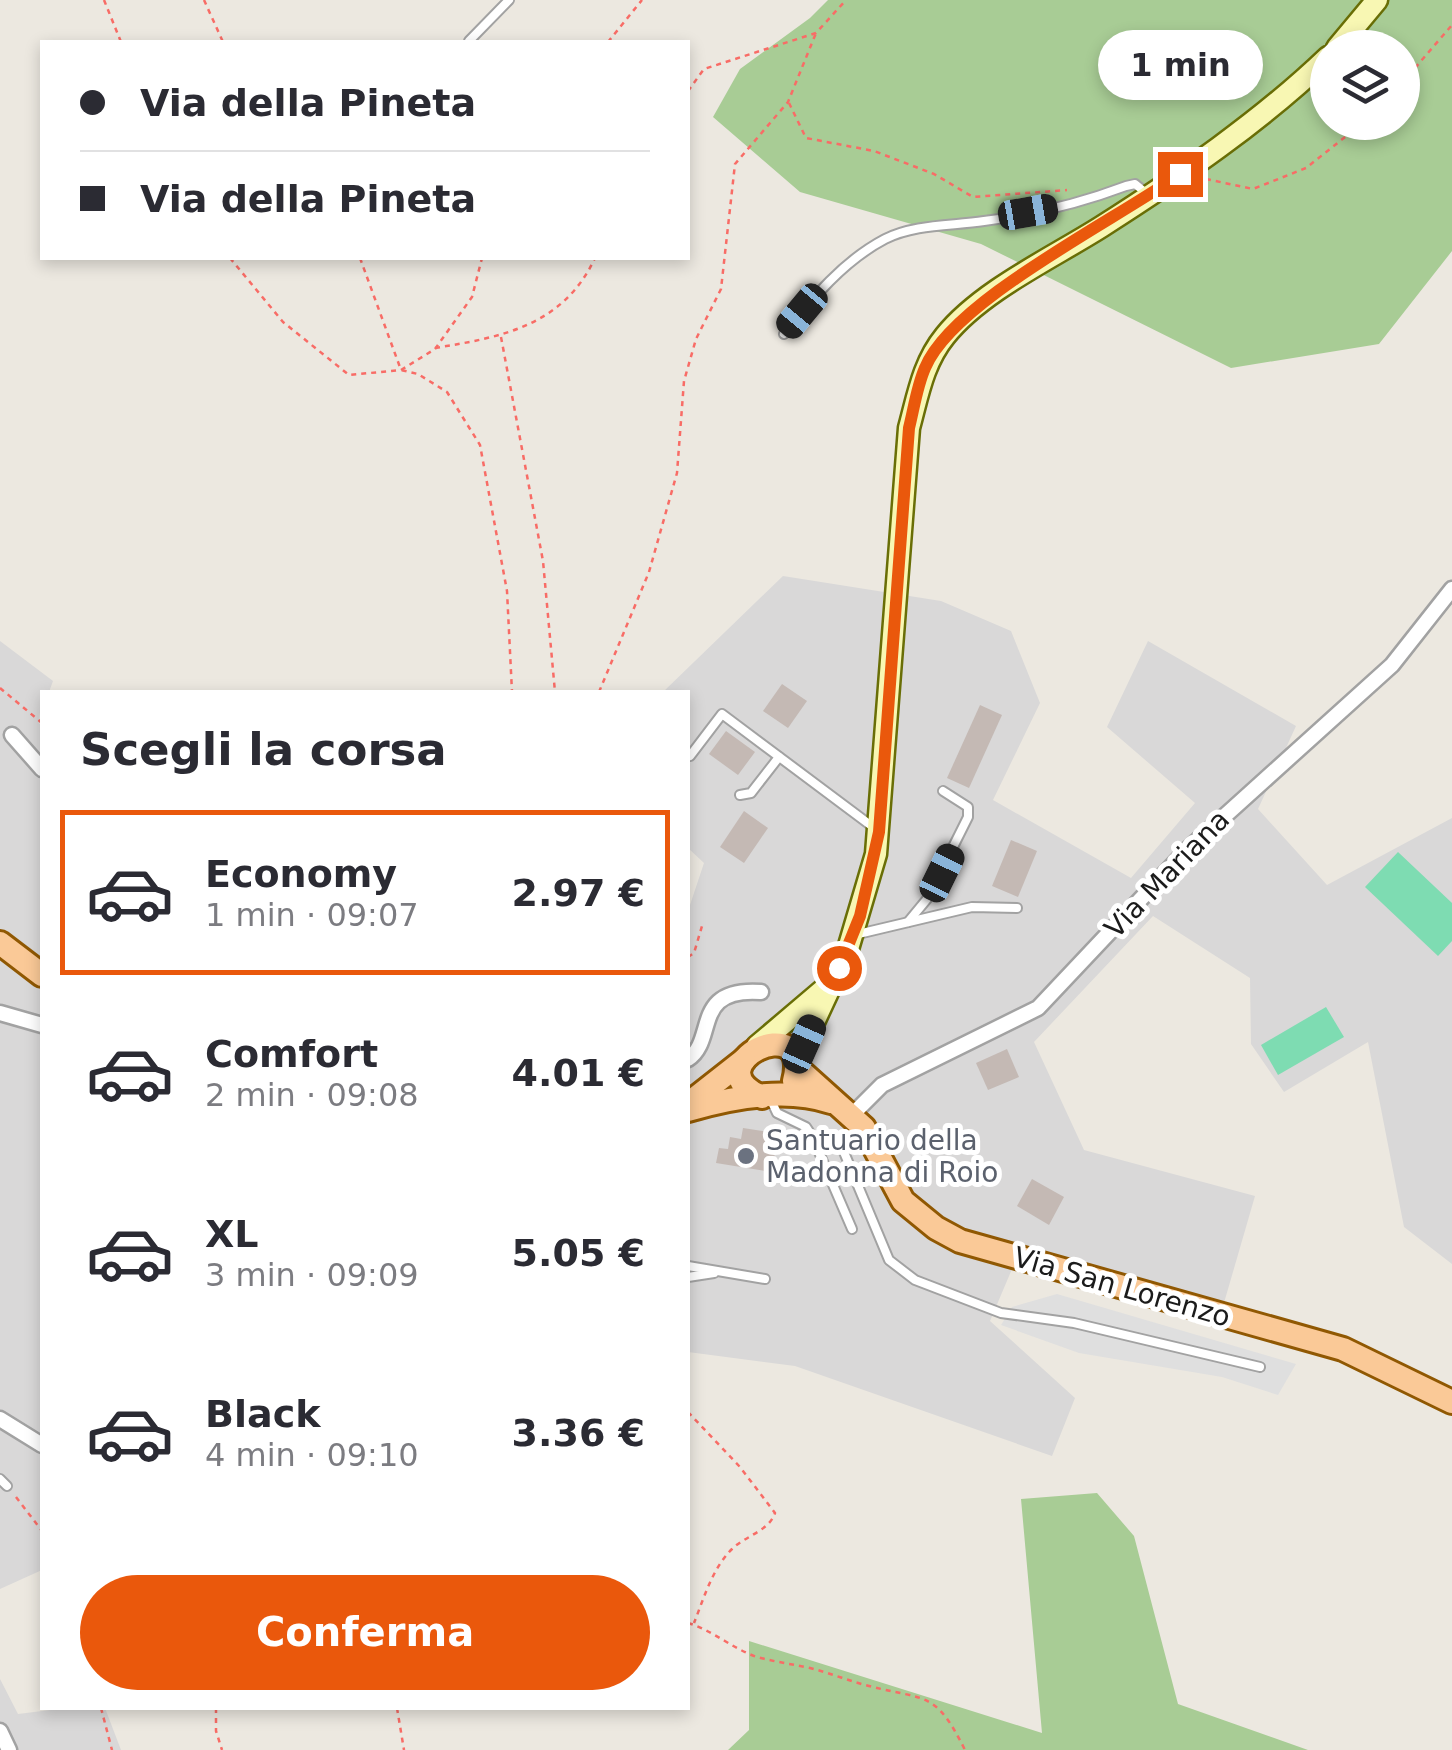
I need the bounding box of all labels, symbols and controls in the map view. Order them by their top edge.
callout: 1 min [1098,29,1262,99]
map controls [1310,30,1420,140]
button: layers [1310,30,1420,140]
text: 1 min [1130,46,1231,84]
text: Via della Pineta [140,81,476,125]
route end [1158,152,1203,197]
text: Via della Pineta [140,177,476,221]
car [996,192,1060,232]
car [771,278,833,344]
text: Scegli la corsa [80,723,447,776]
street label: Via Mariana [1098,803,1236,945]
car [915,839,969,907]
icon: car [85,848,175,938]
text: Economy [205,852,397,896]
text: 2.97 € [512,871,645,915]
text: 1 min · 09:07 [205,896,419,934]
route start [817,946,862,991]
car [778,1010,830,1078]
icon: car [85,1028,175,1118]
text: Comfort [205,1032,378,1076]
text: 4.01 € [512,1051,645,1095]
text: 2 min · 09:08 [205,1076,419,1114]
place label: Santuario della Madonna di Roio [766,1124,998,1189]
marker: Santuario della Madonna di Roio [735,1145,757,1167]
icon: car [85,1208,175,1298]
text: XL [205,1212,259,1256]
text: 5.05 € [512,1231,645,1275]
street label: Via San Lorenzo [1010,1240,1234,1334]
text: 3 min · 09:09 [205,1256,419,1294]
icon: car [85,1388,175,1478]
text: Black [205,1392,320,1436]
text: 3.36 € [512,1411,645,1455]
text: 4 min · 09:10 [205,1436,419,1474]
button: Conferma [80,1575,650,1690]

